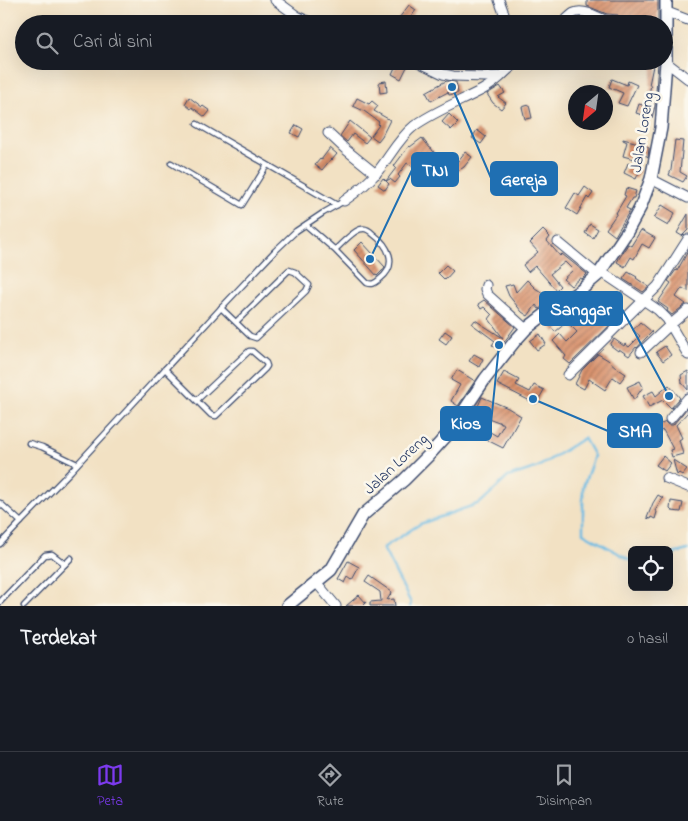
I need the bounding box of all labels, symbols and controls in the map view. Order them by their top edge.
search box [15,15,673,70]
icon: search [33,29,61,57]
text: Cari di sini [73,29,152,56]
north arrow [568,85,613,130]
street label: Jalan Loreng [625,90,661,174]
callout: TNI [412,153,458,186]
text: TNI [422,159,448,185]
callout: Gereja [491,162,557,195]
text: Gereja [501,168,547,194]
callout: Sanggar [540,292,622,325]
text: Sanggar [550,298,612,325]
callout: Kios [441,407,491,440]
text: Kios [451,412,481,438]
callout: SMA [608,414,662,447]
text: SMA [618,420,652,446]
street label: Jalan Loreng [359,428,434,501]
map controls [628,546,673,591]
button: locate [628,546,673,591]
text: Terdekat [20,624,97,654]
text: 0 hasil [627,627,668,651]
tab: Peta [96,761,124,812]
tab: Rute [316,761,344,812]
tab: Disimpan [537,761,592,812]

